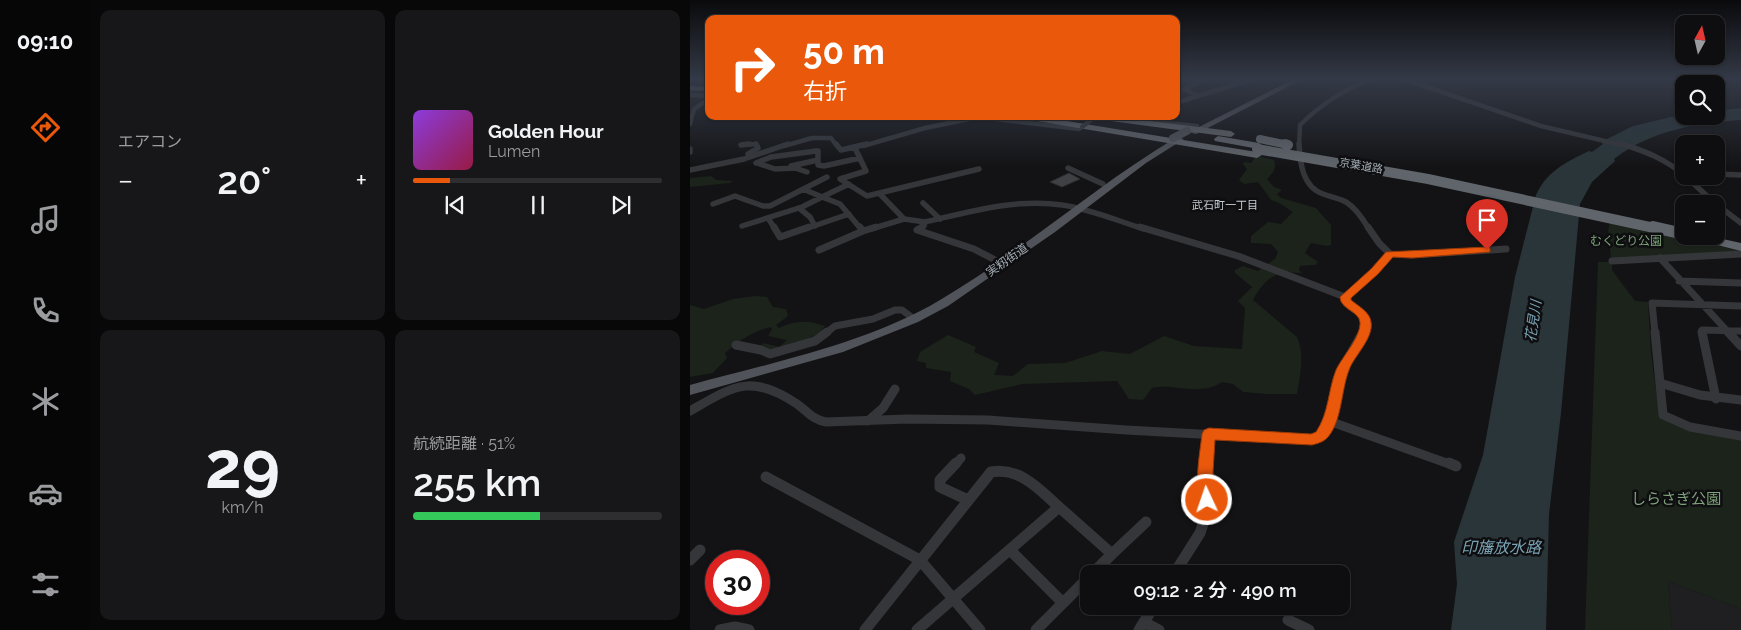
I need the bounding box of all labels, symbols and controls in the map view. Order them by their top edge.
north arrow [1675,15,1725,65]
map controls [1675,15,1725,245]
text: 09:10 [17,28,73,54]
text: 50 m [803,31,885,72]
icon: right [720,35,785,100]
button: search [1675,75,1725,125]
text: 右折 [803,78,847,104]
icon: directions [28,110,63,145]
text: Golden Hour [488,120,604,142]
text: エアコン [118,132,182,151]
button: + [1675,135,1725,185]
text: Lumen [488,142,540,161]
street label: 京葉道路 [1338,156,1384,176]
text: 20° [217,158,271,203]
text: − [118,164,133,197]
text: + [355,164,367,197]
icon: previous [441,191,469,219]
icon: pause [524,191,552,219]
icon: next [607,191,635,219]
button: − [1675,195,1725,245]
district label: 武石町一丁目 [1192,199,1258,212]
pin [1466,199,1508,250]
icon: music [28,202,63,237]
icon: arrive [1473,206,1501,234]
park label: むくどり公園 [1590,234,1662,248]
street label: 実籾街道 [983,240,1031,280]
icon: phone [28,293,63,328]
water label: 花見川 [1522,297,1544,343]
icon: climate [28,384,63,419]
text: 29 [205,427,280,503]
text: 航続距離 · 51% [413,434,515,453]
text: 255 km [413,460,541,505]
position arrow [1180,473,1232,525]
icon: car [28,476,63,511]
park label: しらさぎ公園 [1631,490,1721,508]
text: km/h [221,498,264,517]
water label: 印旛放水路 [1461,538,1543,557]
speed limit sign: 30 [705,550,770,615]
icon: filters [28,567,63,602]
text: 09:12 · 2 分 · 490 m [1133,579,1297,601]

